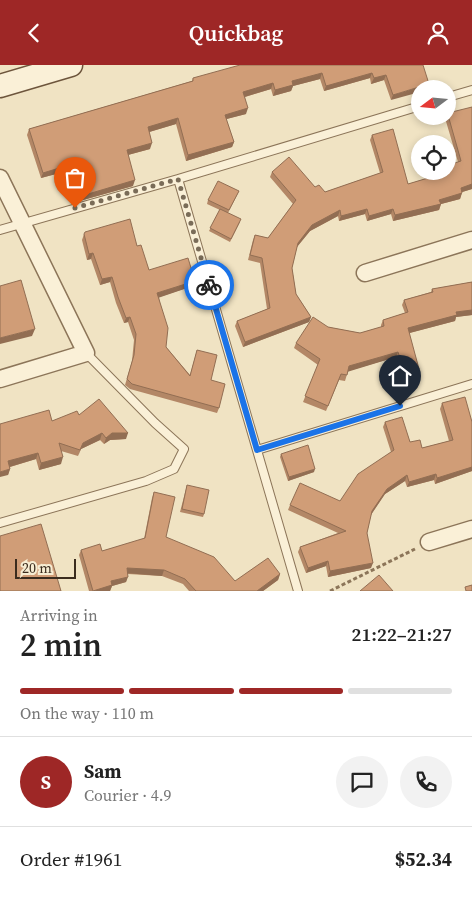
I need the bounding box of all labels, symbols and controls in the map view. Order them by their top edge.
text: Quickbag [189,18,283,48]
icon: back [20,19,48,47]
icon: person [424,19,452,47]
north arrow [411,80,456,125]
map controls [411,80,456,180]
button: locate [411,135,456,180]
pin [54,157,96,208]
icon: bag [61,164,89,192]
courier [184,260,234,310]
icon: bike [195,271,223,299]
pin [379,355,421,406]
icon: home [386,362,414,390]
scale bar [15,556,76,579]
text: 20 m [22,558,52,578]
text: Arriving in [20,604,98,626]
text: 21:22–21:27 [352,621,452,647]
text: 2 min [20,623,102,667]
text: On the way · 110 m [20,702,154,724]
button: chat [336,756,388,808]
button: phone [400,756,452,808]
text: Sam [84,758,122,784]
text: S [41,769,51,795]
text: Courier · 4.9 [84,784,172,806]
text: Order #1961 [20,846,122,872]
text: $52.34 [395,846,452,872]

